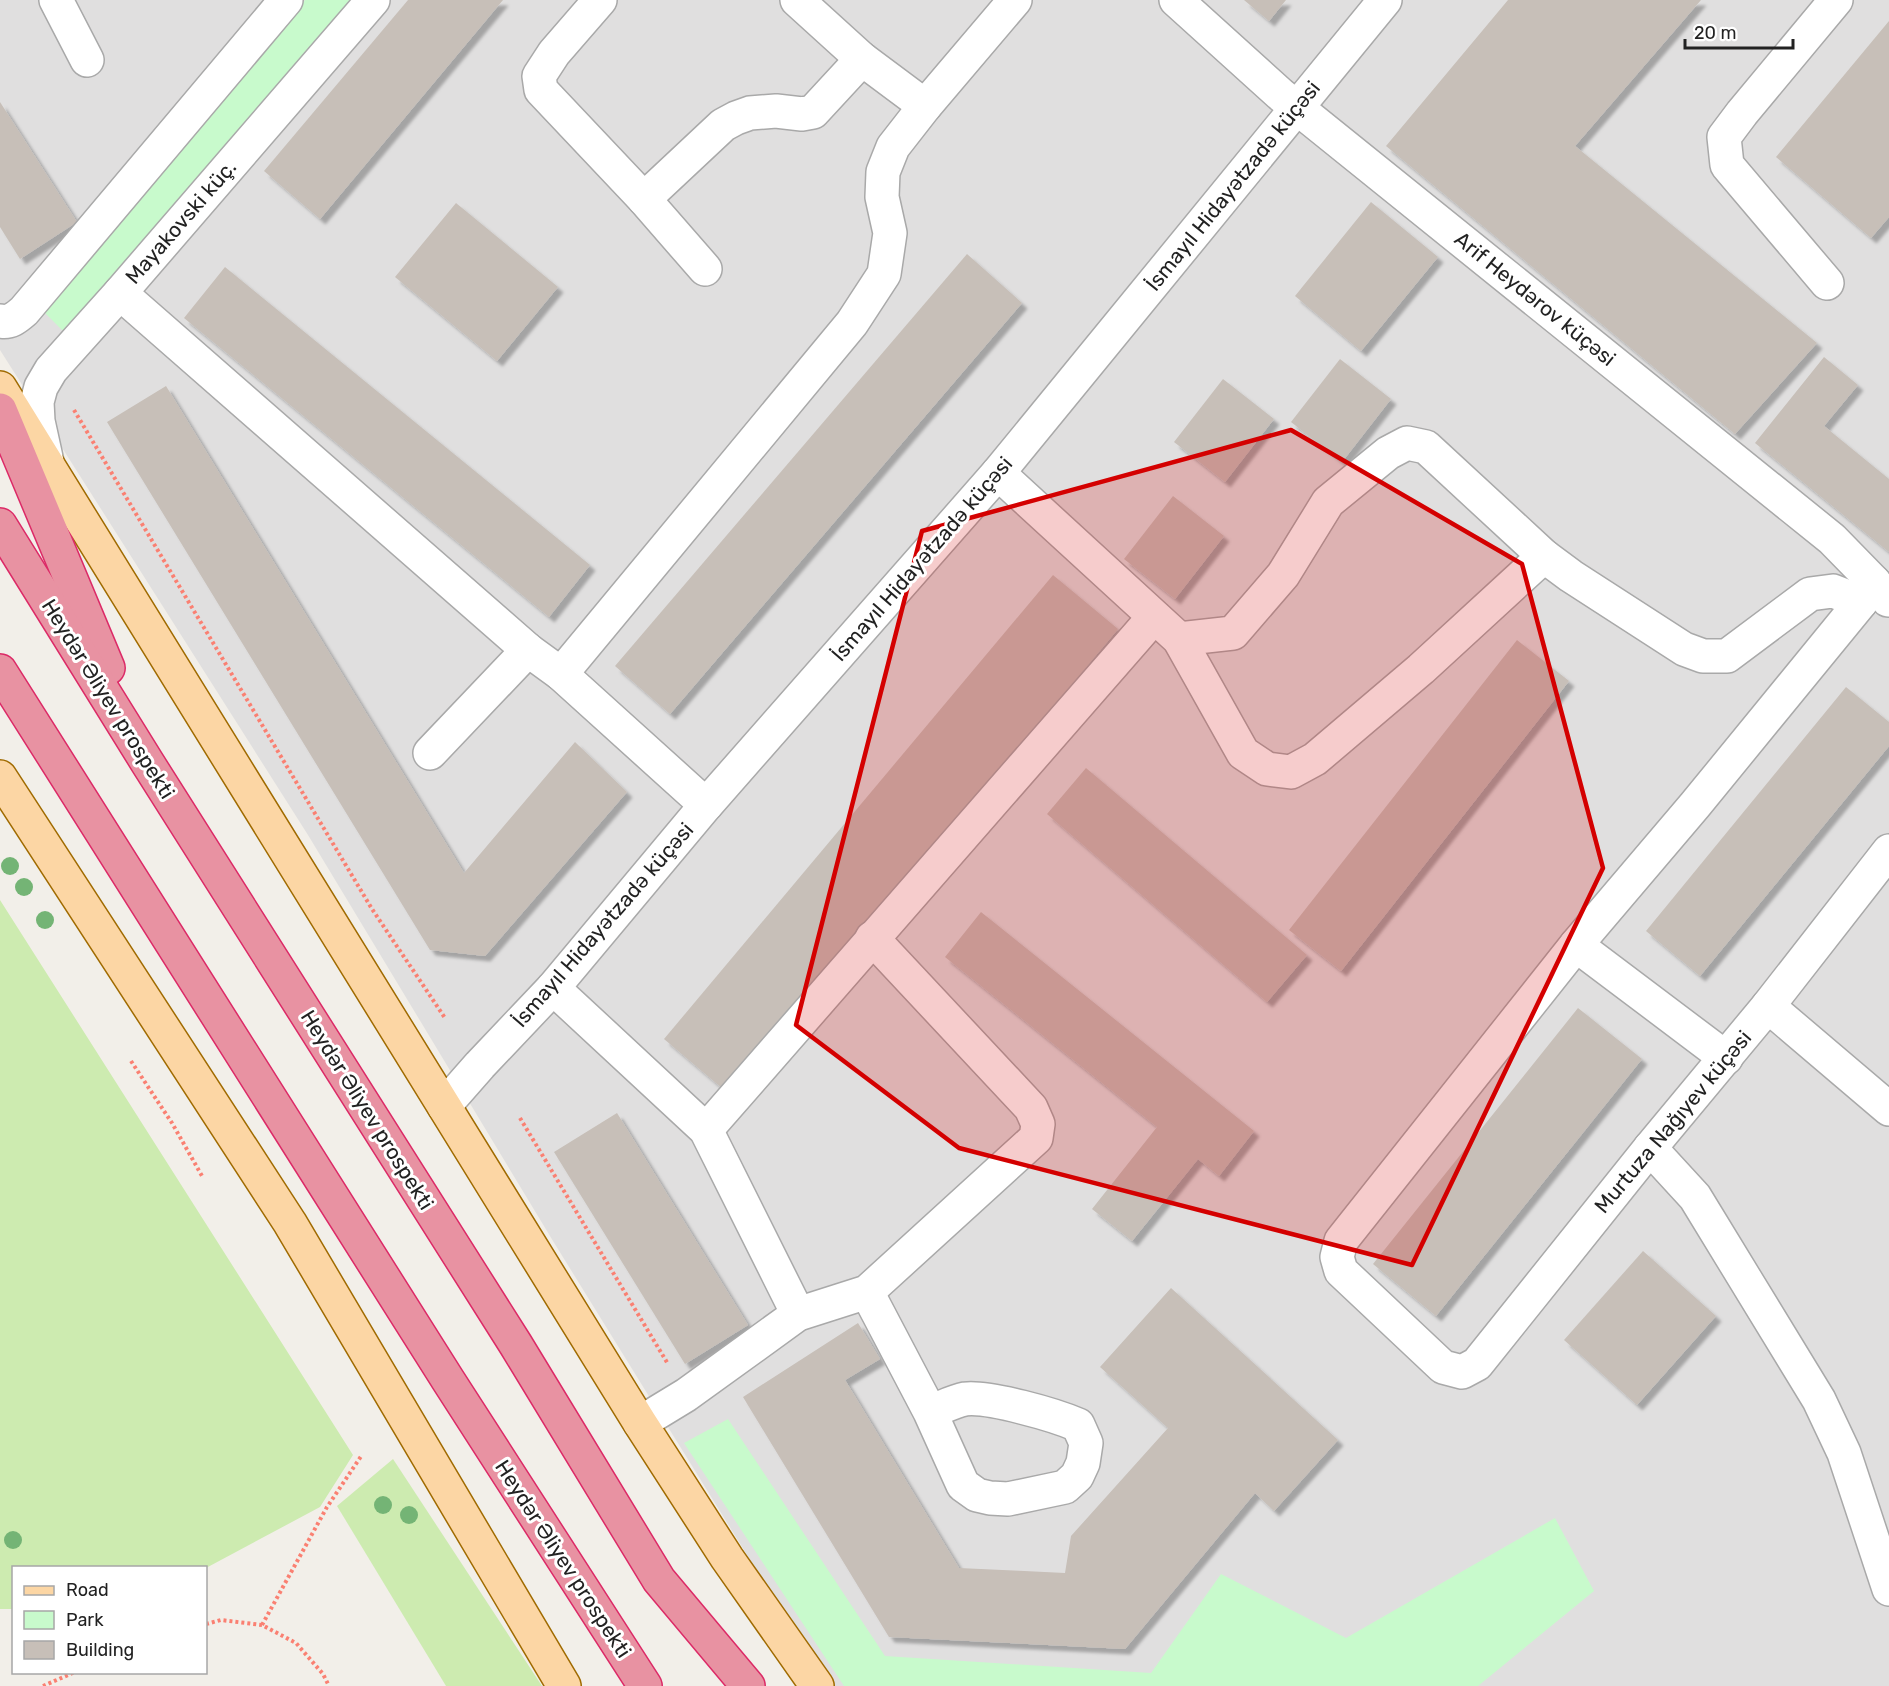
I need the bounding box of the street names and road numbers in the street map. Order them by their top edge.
street label: İsmayıl Hidayətzadə küçəsi [1140,76,1325,296]
street label: Mayakovski küç. [120,155,241,289]
street label: Arif Heydərov küçəsi [1450,226,1621,371]
street label: İsmayıl Hidayətzadə küçəsi [826,451,1017,666]
street label: Heydər Əliyev prospekti [37,594,180,803]
street label: İsmayıl Hidayətzadə küçəsi [507,817,698,1032]
street label: Heydər Əliyev prospekti [296,1005,439,1214]
street label: Murtuza Nağıyev küçəsi [1589,1025,1756,1218]
street label: Heydər Əliyev prospekti [490,1455,637,1662]

